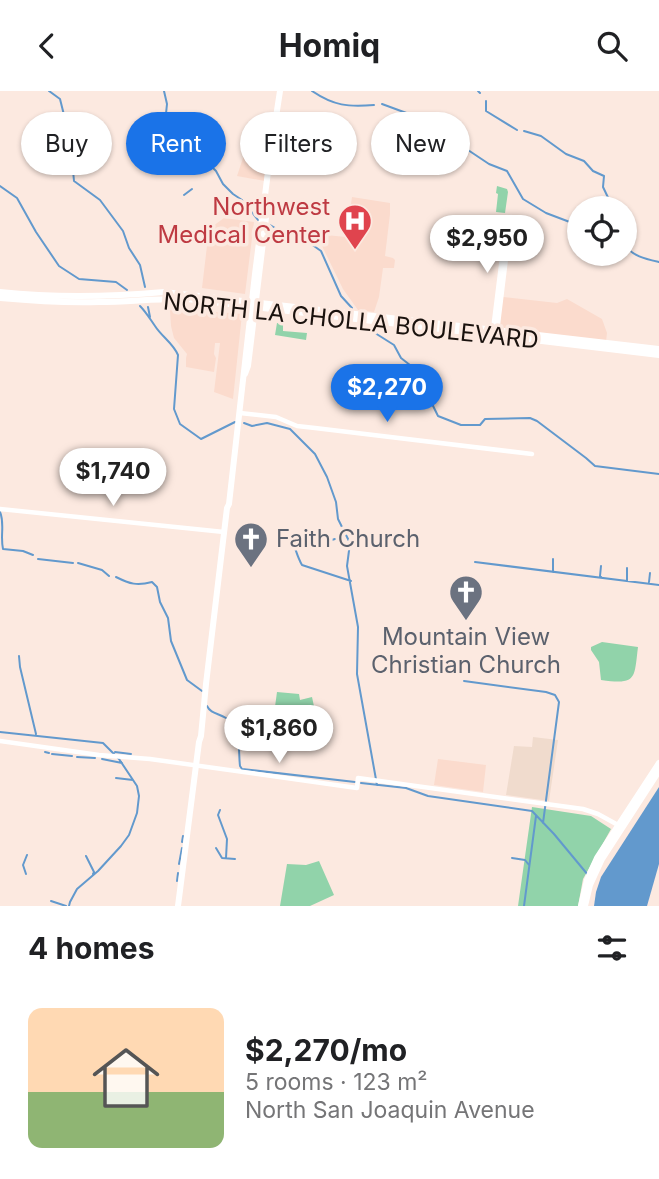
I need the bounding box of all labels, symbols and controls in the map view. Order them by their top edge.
text: Homiq [279,26,380,65]
icon: back [28,27,66,65]
icon: search [593,27,631,65]
chip: Buy [21,112,112,175]
chip: Rent [126,112,226,175]
chip: Filters [240,112,357,175]
chip: New [371,112,470,175]
place label: Northwest Medical Center [157,192,330,249]
map controls [567,196,637,266]
button: locate [567,196,637,266]
hospital icon: Northwest Medical Center [336,202,374,251]
pin: $2,950 [430,215,544,275]
text: $2,950 [446,224,528,252]
street label: NORTH LA CHOLLA BOULEVARD [162,286,540,355]
pin: $2,270 [330,365,444,424]
text: $2,270 [347,373,427,401]
pin: $1,740 [56,449,170,508]
text: $1,740 [75,457,151,485]
church icon: Faith Church [232,520,270,569]
place label: Faith Church [276,524,420,553]
church icon: Mountain View Christian Church [447,573,485,622]
place label: Mountain View Christian Church [371,622,561,679]
pin: $1,860 [222,705,336,765]
text: $1,860 [240,714,318,742]
icon: filters [593,929,631,967]
text: 4 homes [28,930,155,966]
text: $2,270/mo [245,1032,407,1068]
icon: home [84,1036,168,1120]
text: 5 rooms · 123 m² [245,1068,428,1096]
text: North San Joaquin Avenue [245,1096,535,1124]

